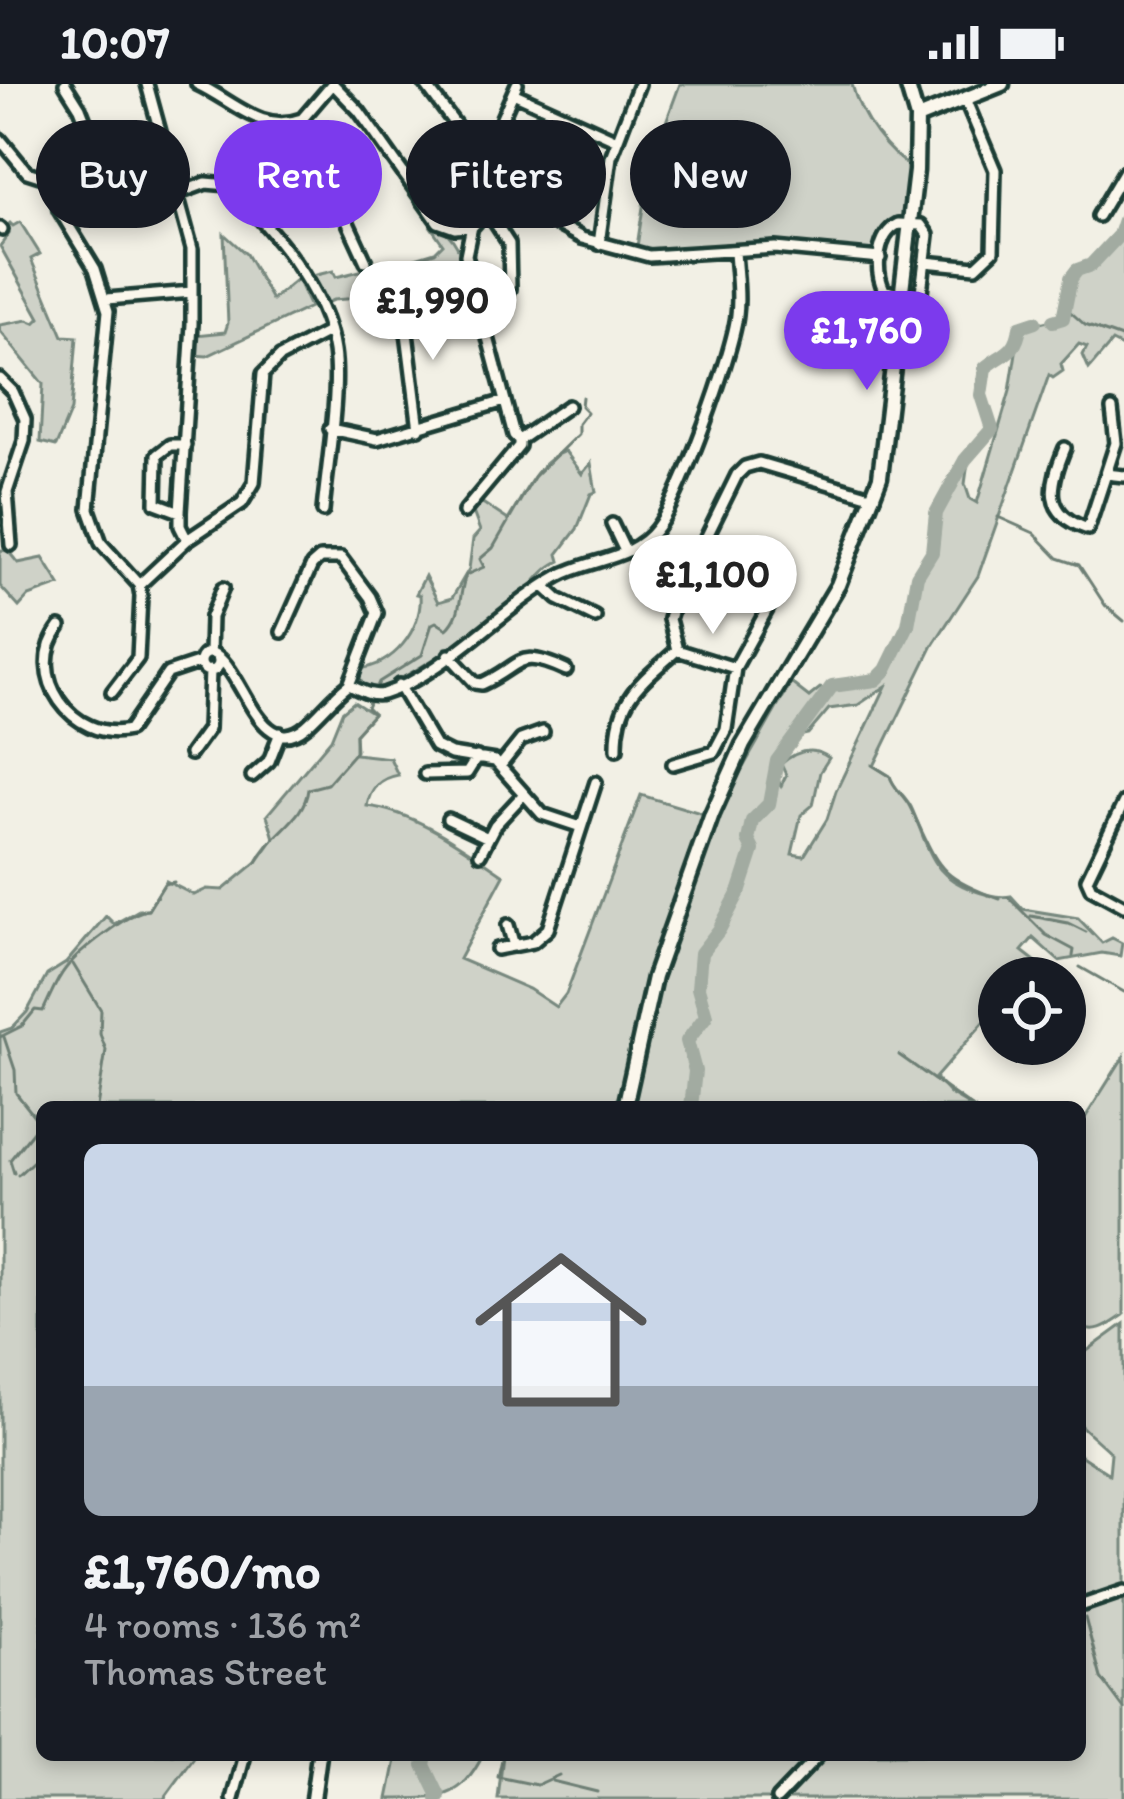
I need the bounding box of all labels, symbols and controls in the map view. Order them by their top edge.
text: 10:07 [60,15,170,69]
chip: Buy [36,120,190,228]
chip: Rent [214,120,382,228]
chip: Filters [406,120,606,228]
chip: New [630,120,791,228]
pin: £1,990 [335,261,531,363]
text: £1,990 [376,276,490,323]
pin: £1,760 [769,291,965,393]
text: £1,760 [811,306,923,353]
pin: £1,100 [615,535,811,637]
text: £1,100 [656,550,770,597]
map controls [978,957,1086,1065]
button: locate [978,957,1086,1065]
icon: home [453,1222,669,1438]
text: £1,760/mo [84,1540,321,1601]
text: 4 rooms · 136 m² [84,1601,361,1648]
text: Thomas Street [84,1648,327,1695]

